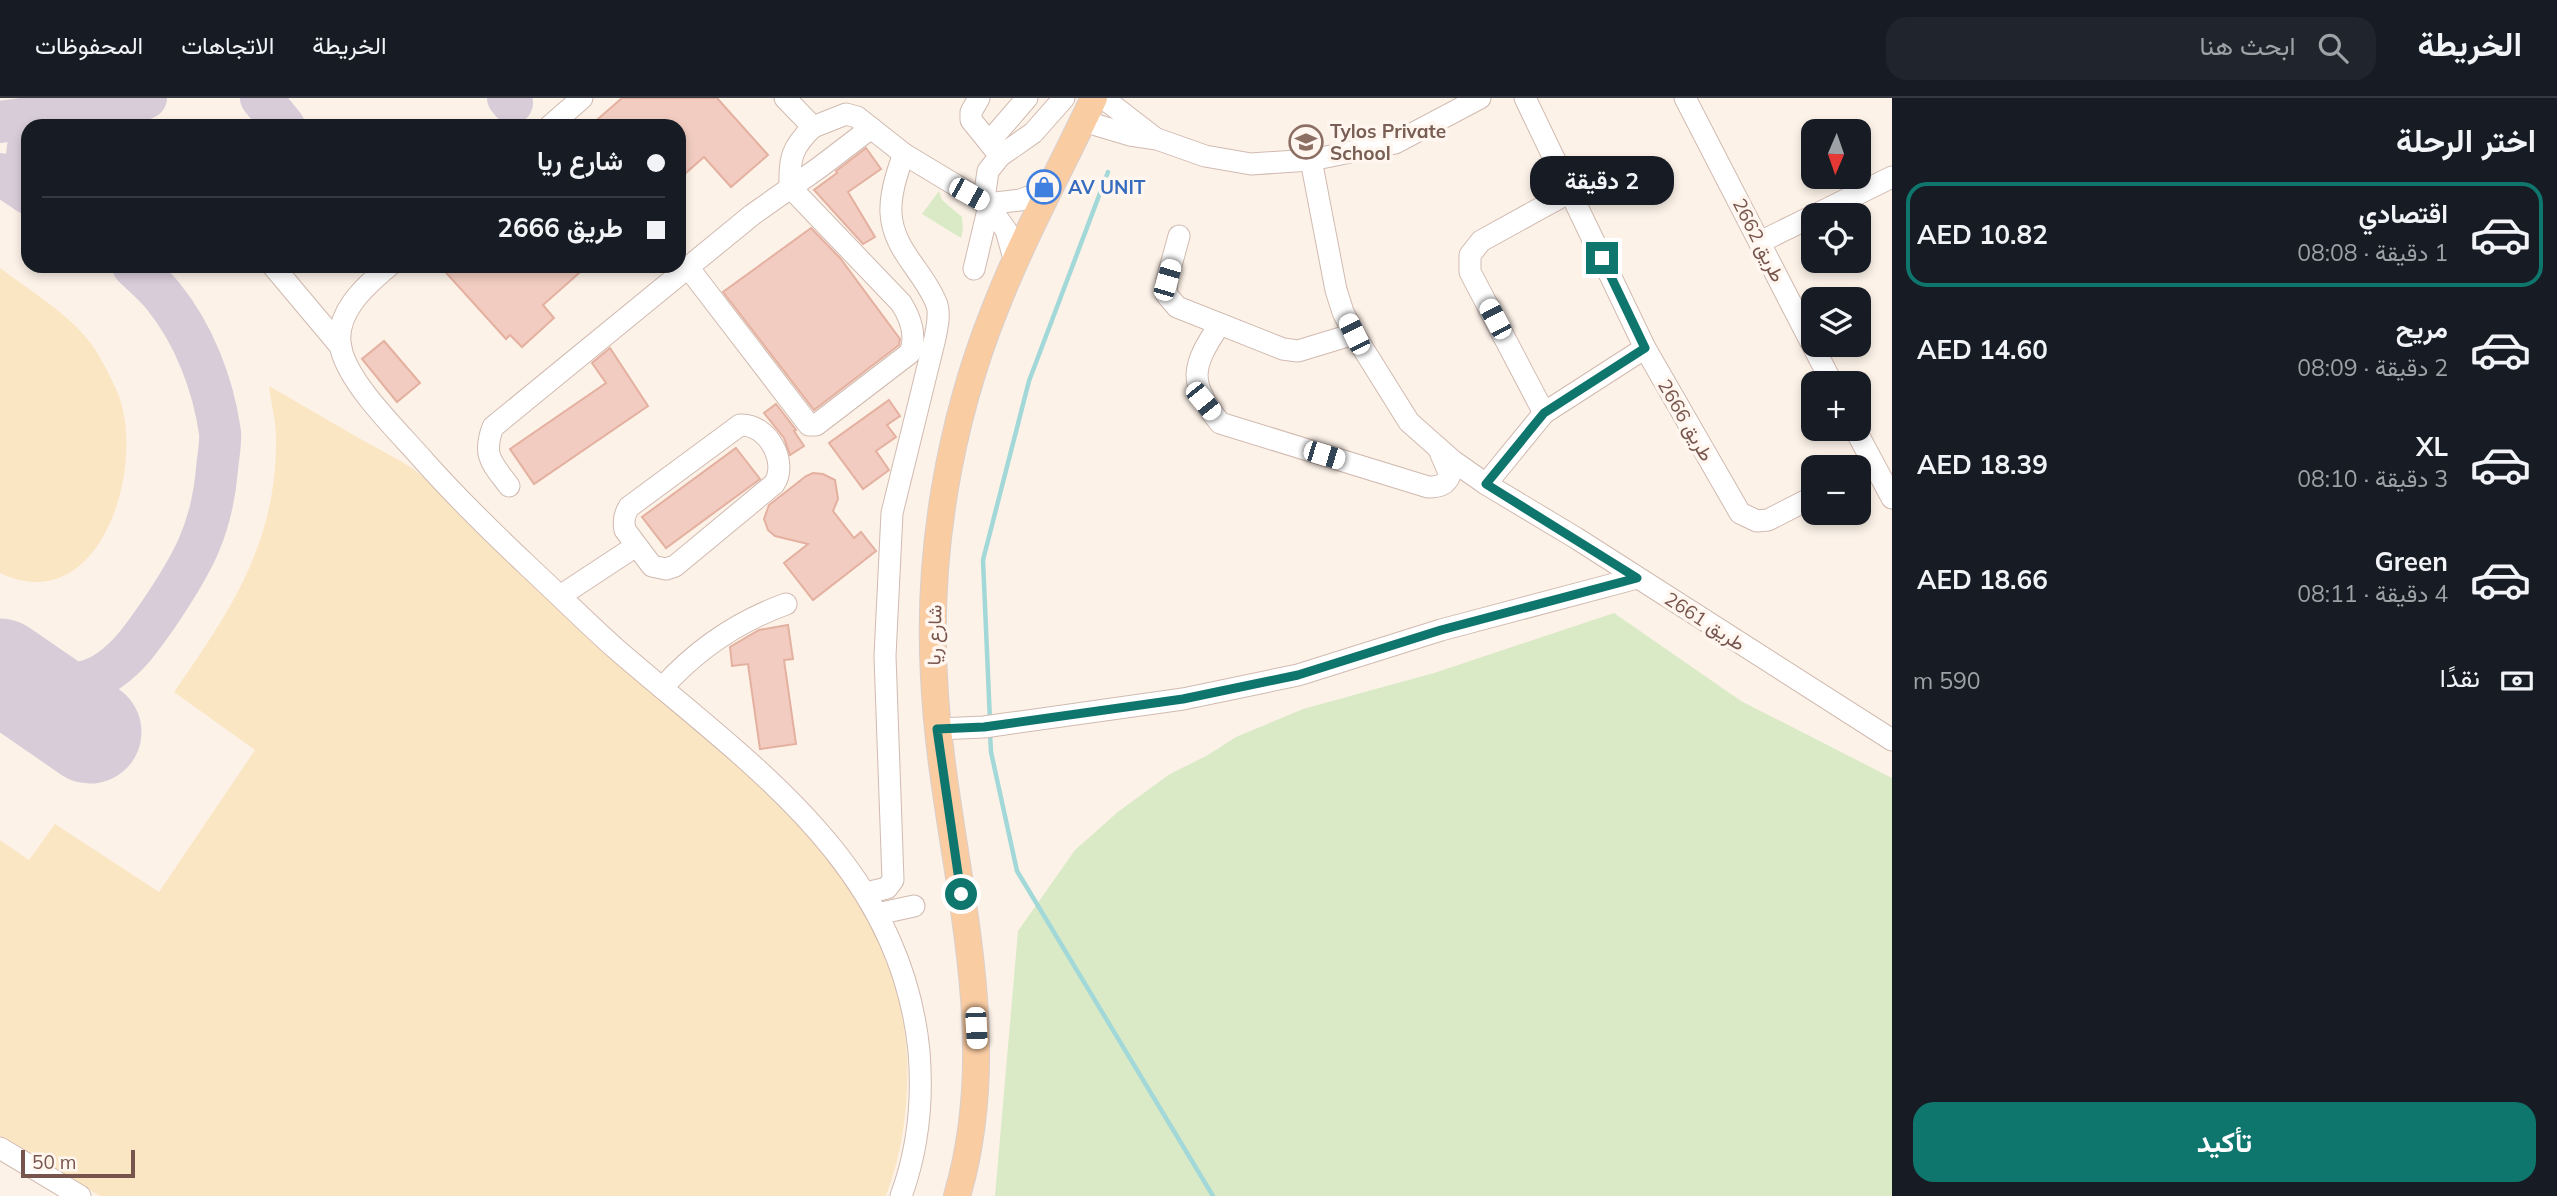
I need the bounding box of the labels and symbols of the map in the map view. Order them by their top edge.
place label: Tylos Private School [1330,119,1446,165]
north arrow [1801,119,1871,189]
school or university icon: Tylos Private School [1287,123,1325,161]
callout: 2 دقيقة [1530,156,1674,206]
shop icon: AV UNIT [1025,168,1063,206]
car [946,175,993,213]
place label: AV UNIT [1068,175,1146,199]
street label: طريق 2662 [1728,194,1790,286]
route end [1586,242,1618,274]
car [1152,257,1183,303]
car [1476,296,1515,342]
car [1336,311,1373,357]
street label: طريق 2666 [1653,375,1719,465]
car [1182,378,1225,424]
car [1301,439,1348,471]
street label: طريق 2661 [1660,586,1750,656]
street label: شارع ريا [921,604,948,666]
route start [945,878,977,910]
car [965,1006,988,1050]
scale bar [21,1147,135,1179]

